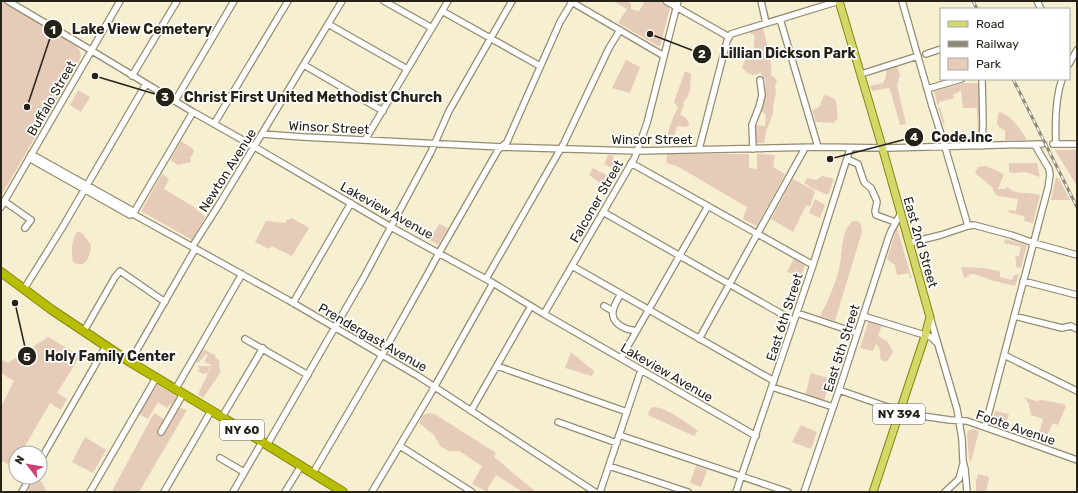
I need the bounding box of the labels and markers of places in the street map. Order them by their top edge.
callout: Lake View Cemetery [43,16,220,42]
callout: Lillian Dickson Park [692,41,864,67]
callout: Christ First United Methodist Church [155,84,450,110]
callout: Code.Inc [904,124,1001,150]
callout: Holy Family Center [17,343,184,369]

